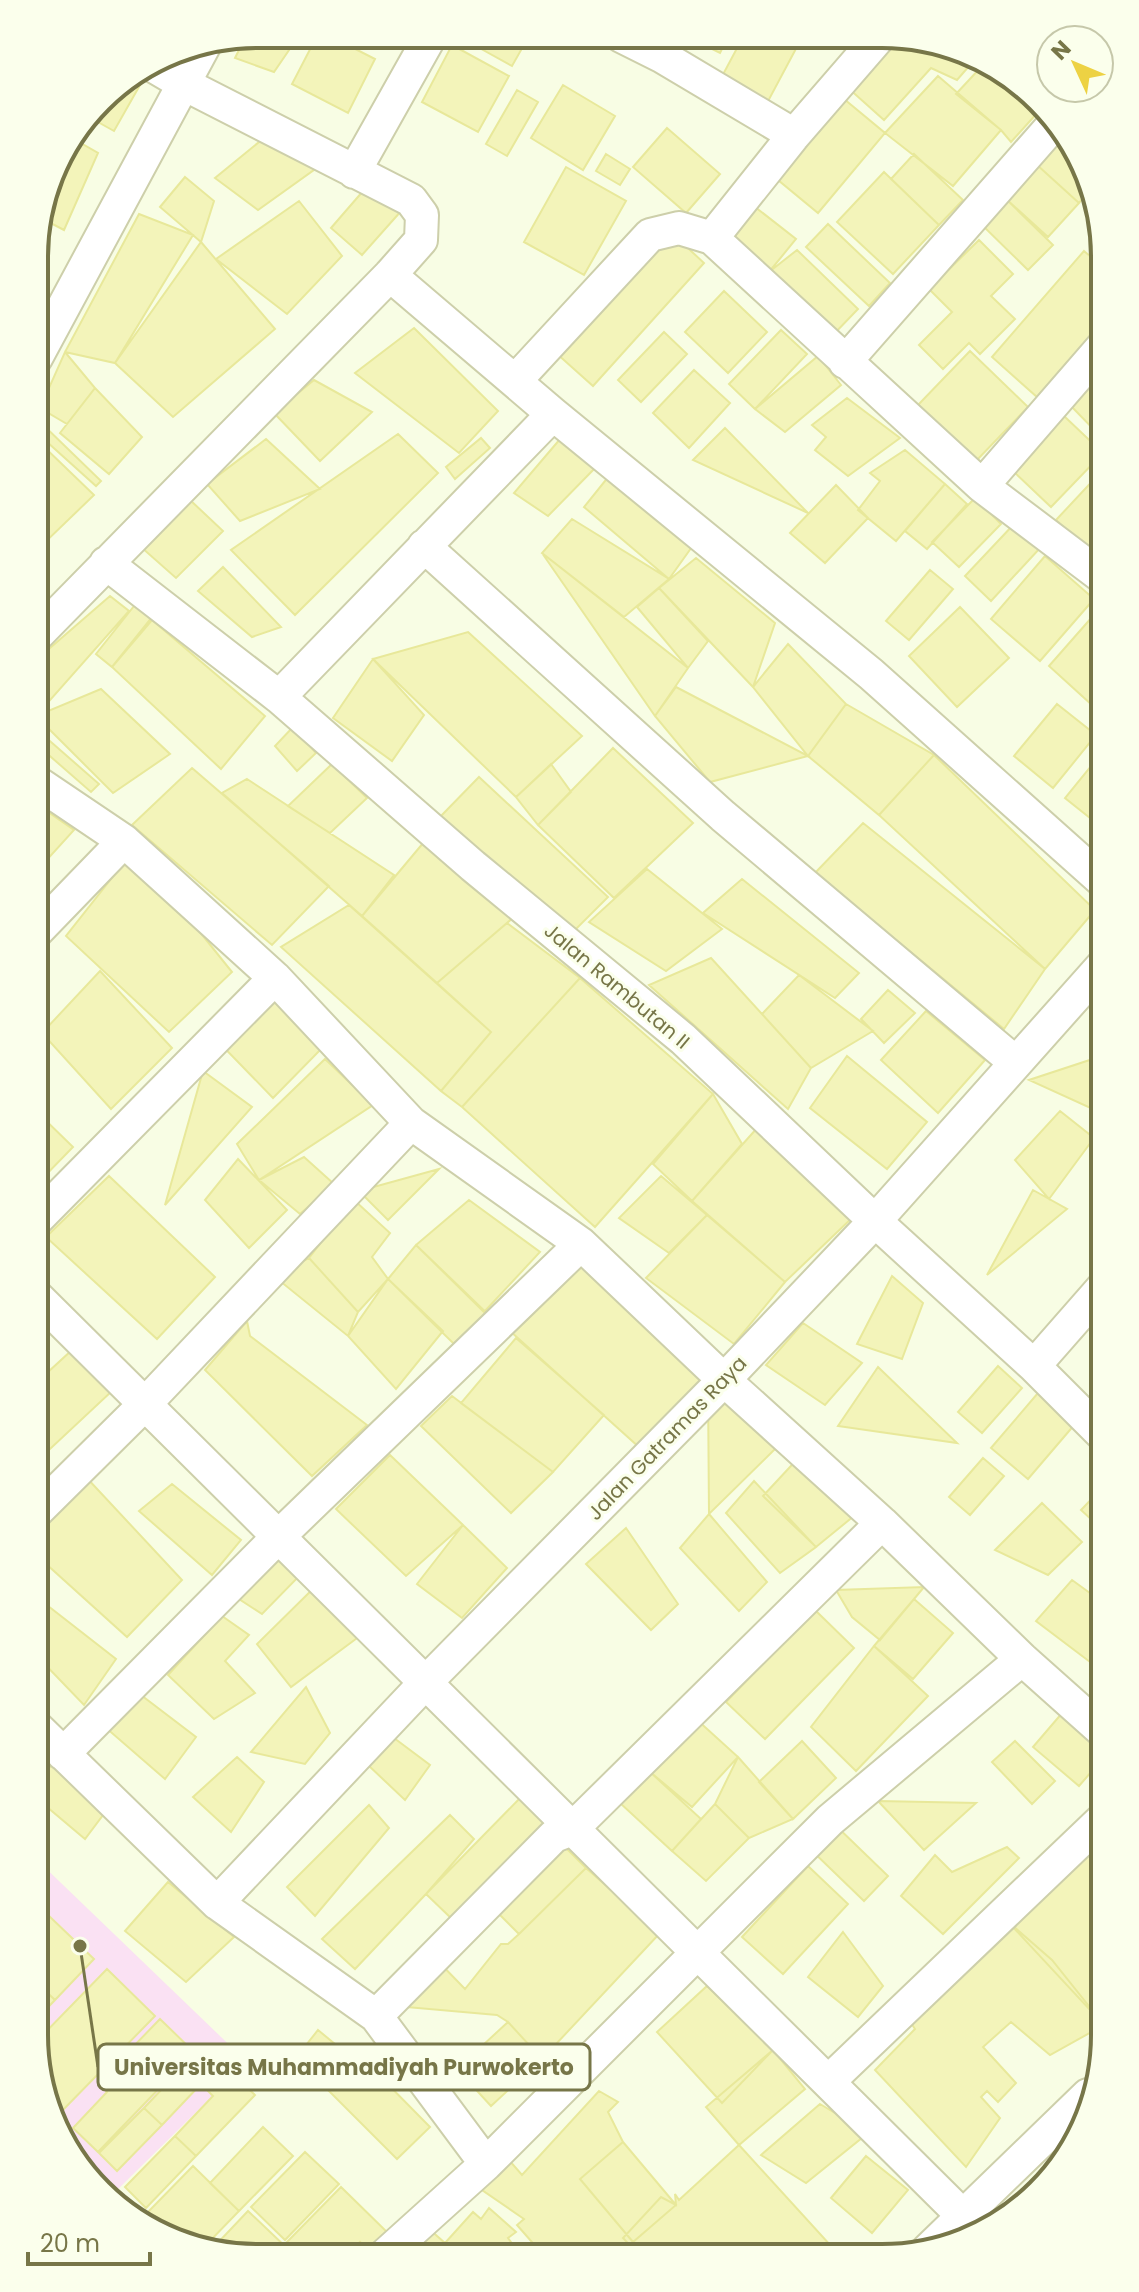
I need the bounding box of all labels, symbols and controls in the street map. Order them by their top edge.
north arrow [1035,24,1115,104]
text: N [1044,34,1078,67]
street label: Jalan Rambutan II [538,917,696,1055]
street label: Jalan Gatramas Raya [581,1350,753,1526]
callout: Universitas Muhammadiyah Purwokerto [98,2044,590,2090]
text: Universitas Muhammadiyah Purwokerto [114,2052,574,2083]
scale bar [28,2216,150,2266]
text: 20 m [40,2227,100,2260]

